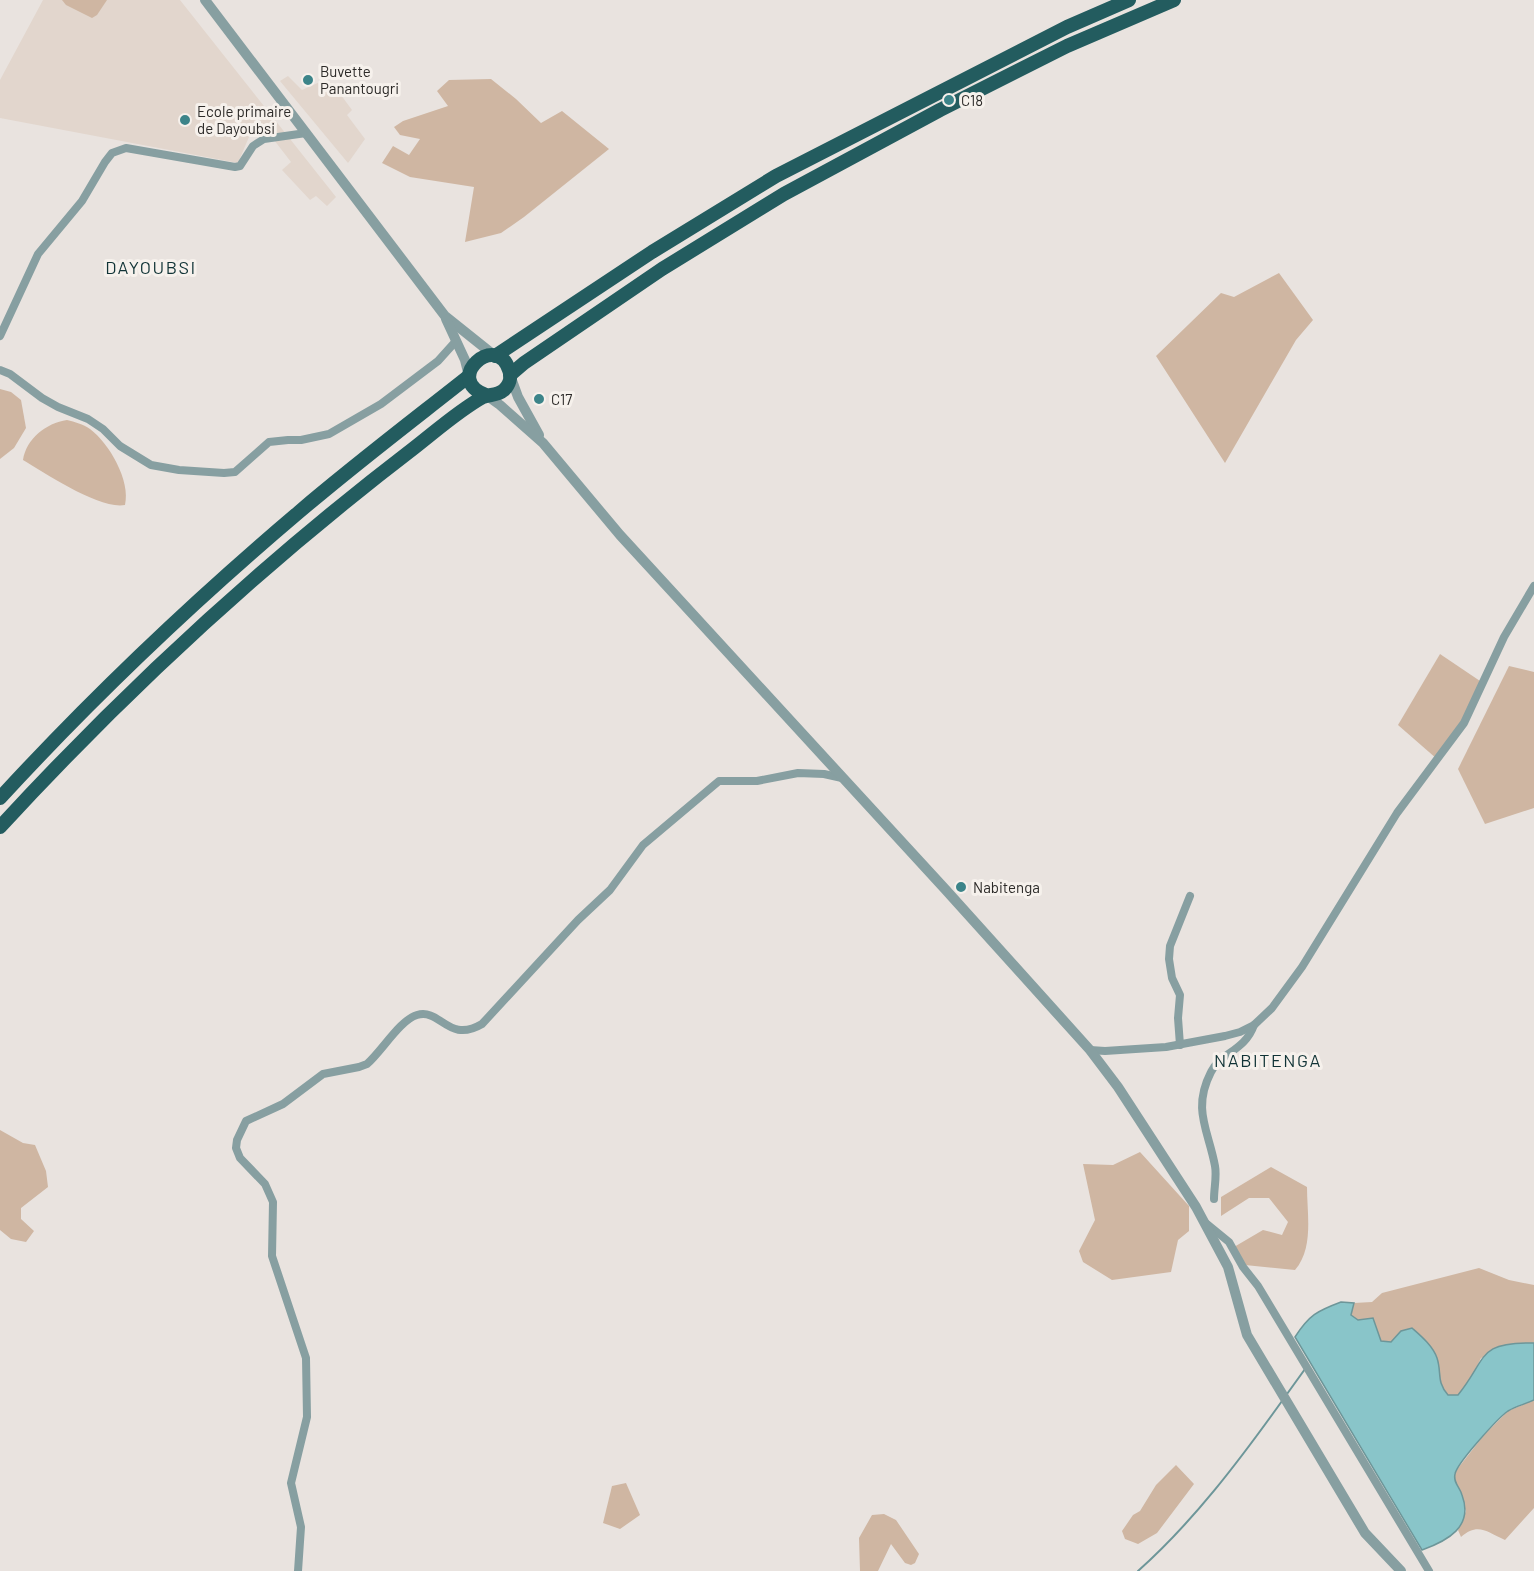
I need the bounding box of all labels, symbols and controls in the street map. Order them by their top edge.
place label: Buvette Panantougri [320,62,399,97]
marker: Buvette Panantougri [301,73,315,87]
place label: C18 [961,91,983,109]
marker: C18 [942,93,956,107]
place label: Ecole primaire de Dayoubsi [197,102,291,137]
marker: Ecole primaire de Dayoubsi [178,113,192,127]
district label: DAYOUBSI [105,256,197,278]
place label: C17 [551,390,572,408]
marker: C17 [532,392,546,406]
place label: Nabitenga [973,878,1040,896]
marker: Nabitenga [954,880,968,894]
district label: NABITENGA [1214,1049,1322,1071]

